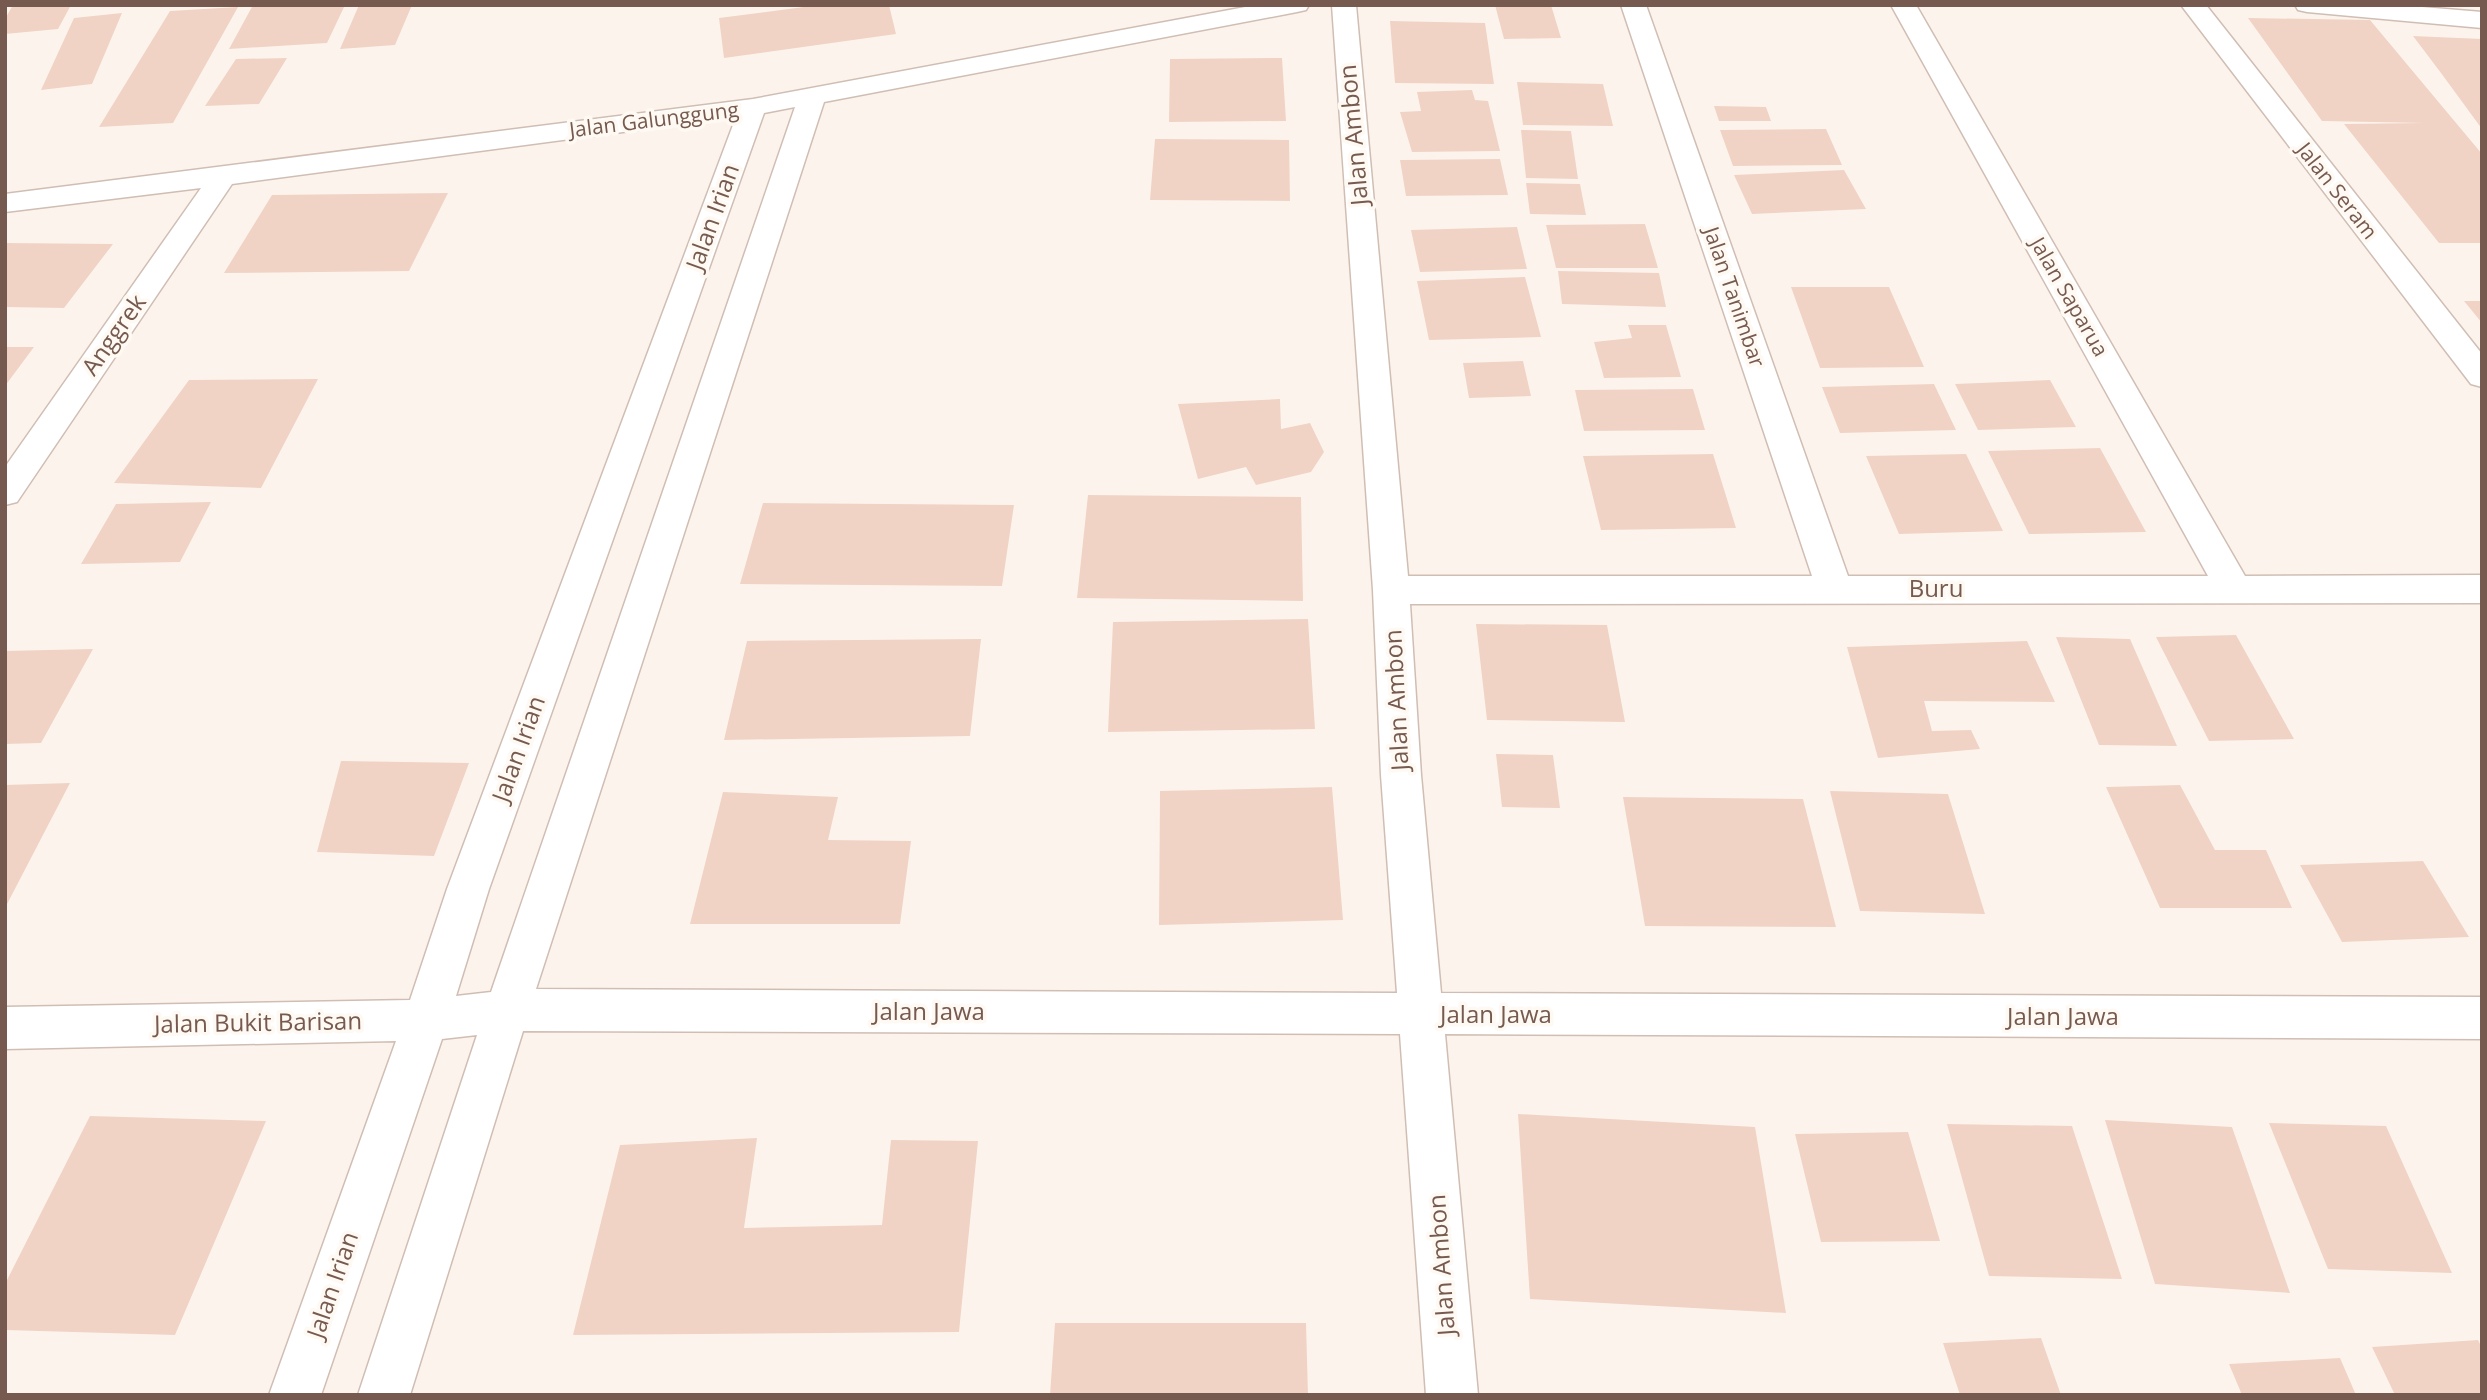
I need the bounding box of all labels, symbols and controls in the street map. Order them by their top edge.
street label: Jalan Ambon [1330,63,1375,209]
street label: Jalan Galunggung [566,95,740,144]
street label: Jalan Seram [2290,135,2384,245]
street label: Jalan Irian [676,159,746,276]
street label: Jalan Tanimbar [1697,221,1772,371]
street label: Jalan Saparua [2023,230,2115,361]
street label: Anggrek [73,287,153,381]
street label: Buru [1909,571,1963,604]
street label: Jalan Ambon [1375,629,1416,774]
street label: Jalan Irian [482,691,552,808]
street label: Jalan Jawa [871,994,985,1027]
street label: Jalan Jawa [1438,997,1552,1030]
street label: Jalan Jawa [2005,999,2119,1032]
street label: Jalan Bukit Barisan [152,1003,362,1040]
street label: Jalan Ambon [1419,1193,1462,1339]
street label: Jalan Irian [297,1227,365,1344]

